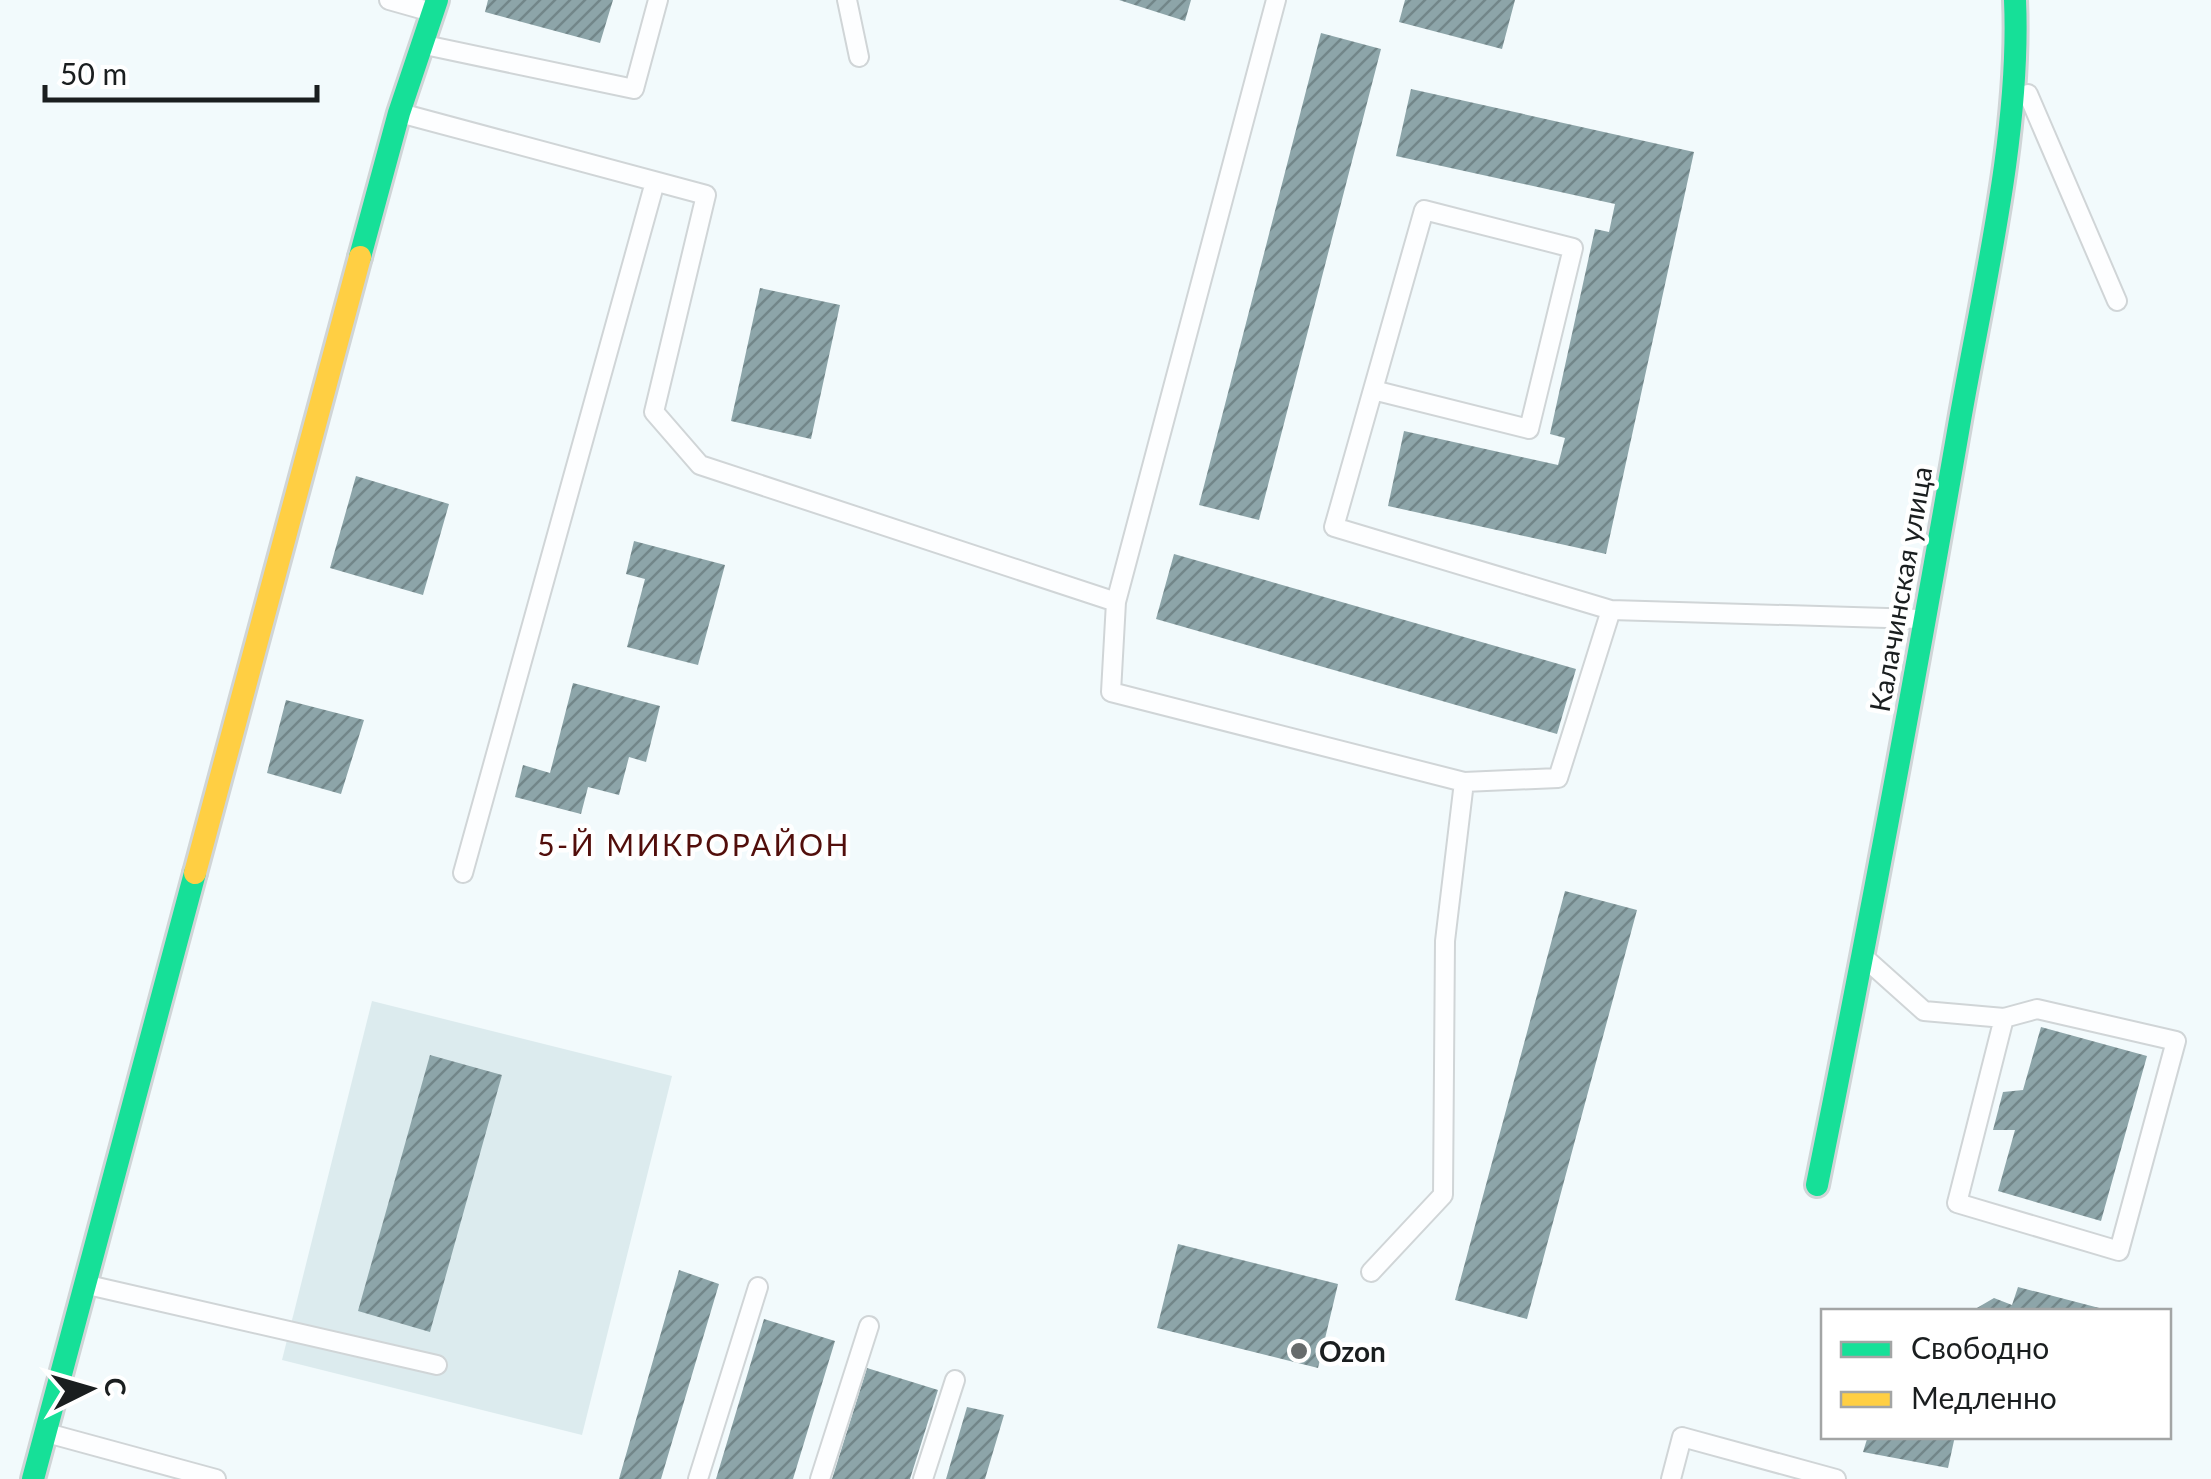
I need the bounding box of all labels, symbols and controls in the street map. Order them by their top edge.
scale bar [45,40,318,102]
text: 50 m [60,55,127,91]
street label: Калачинская улица [1862,464,1938,714]
district label: 5-Й МИКРОРАЙОН [537,826,851,862]
legend [1821,1309,2171,1439]
text: Свободно [1911,1329,2049,1365]
place label: Ozon [1319,1334,1386,1368]
north arrow [40,1339,140,1439]
marker: Ozon [1288,1340,1310,1362]
text: С [98,1376,134,1398]
text: Медленно [1911,1379,2057,1415]

